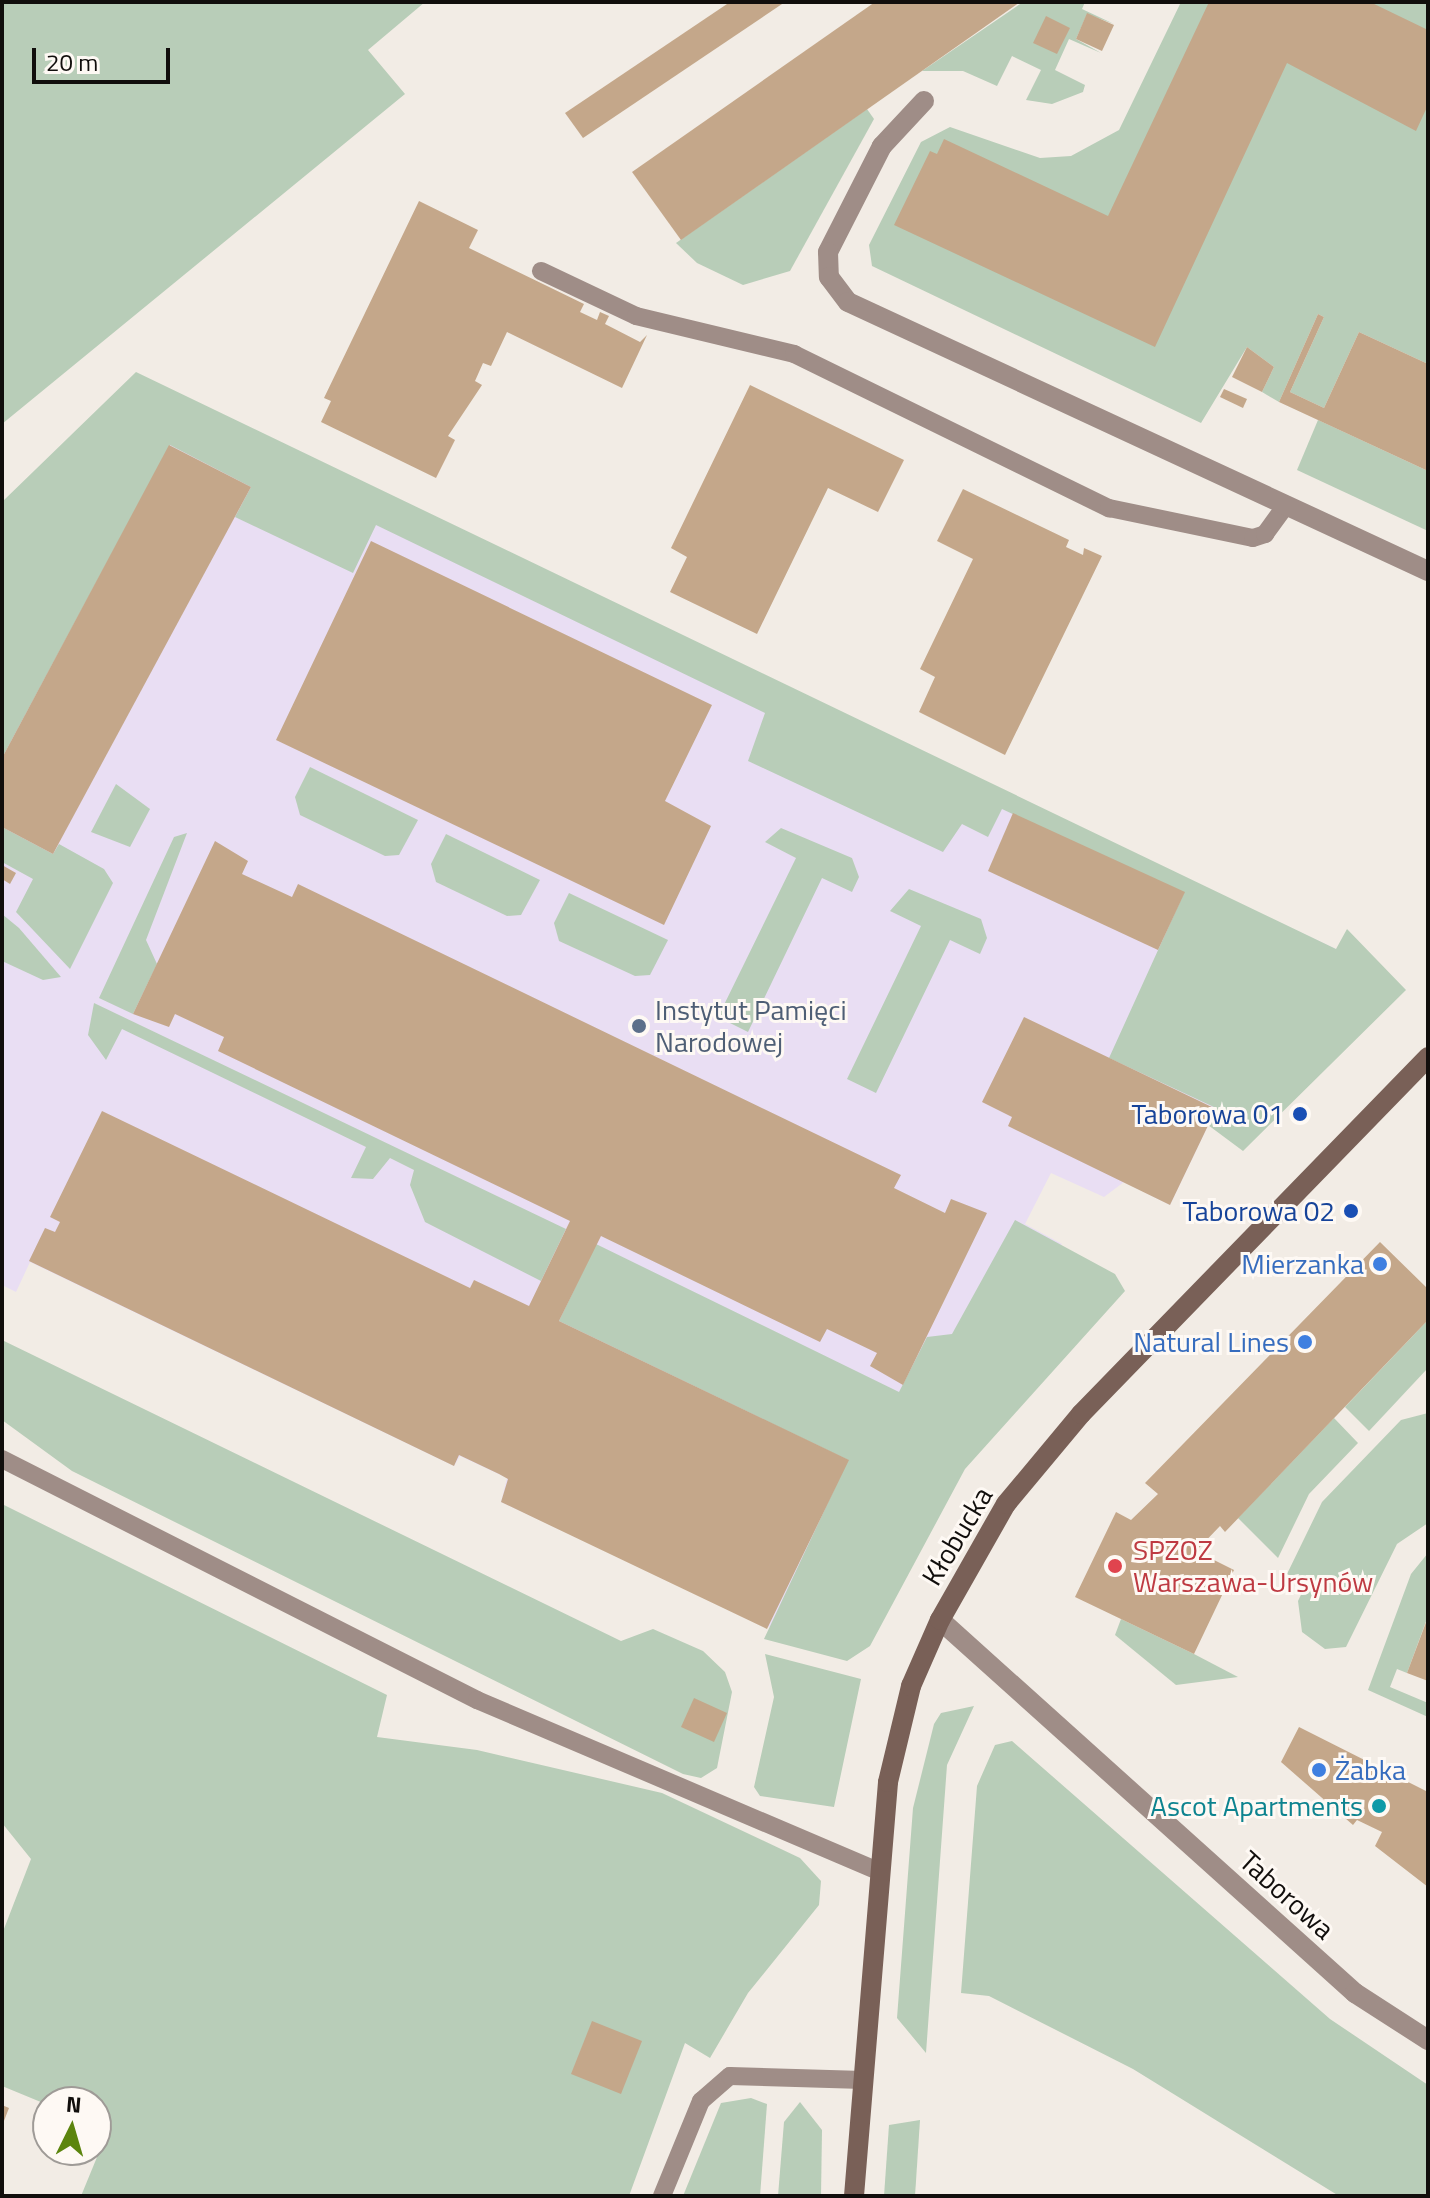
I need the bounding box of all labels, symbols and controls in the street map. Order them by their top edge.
scale bar [36,32,174,82]
text: 20 m [46,44,98,80]
place label: Instytut Pamięci Narodowej [655,993,847,1059]
marker: Instytut Pamięci Narodowej [630,1017,648,1035]
place label: Taborowa 01 [1131,1097,1284,1131]
marker: Taborowa 01 [1291,1105,1309,1123]
place label: Taborowa 02 [1182,1194,1335,1228]
marker: Taborowa 02 [1342,1202,1360,1220]
place label: Mierzanka [1241,1247,1364,1281]
marker: Mierzanka [1371,1255,1389,1273]
place label: Natural Lines [1133,1325,1289,1359]
marker: Natural Lines [1296,1333,1314,1351]
street label: Kłobucka [915,1481,999,1591]
place label: SPZOZ Warszawa-Ursynów [1133,1533,1373,1599]
marker: SPZOZ Warszawa-Ursynów [1104,1555,1126,1577]
place label: Żabka [1335,1753,1406,1787]
marker: Żabka [1310,1761,1328,1779]
place label: Ascot Apartments [1150,1789,1363,1823]
marker: Ascot Apartments [1370,1797,1388,1815]
street label: Taborowa [1233,1844,1341,1946]
north arrow [32,2086,112,2166]
text: N [65,2086,83,2122]

